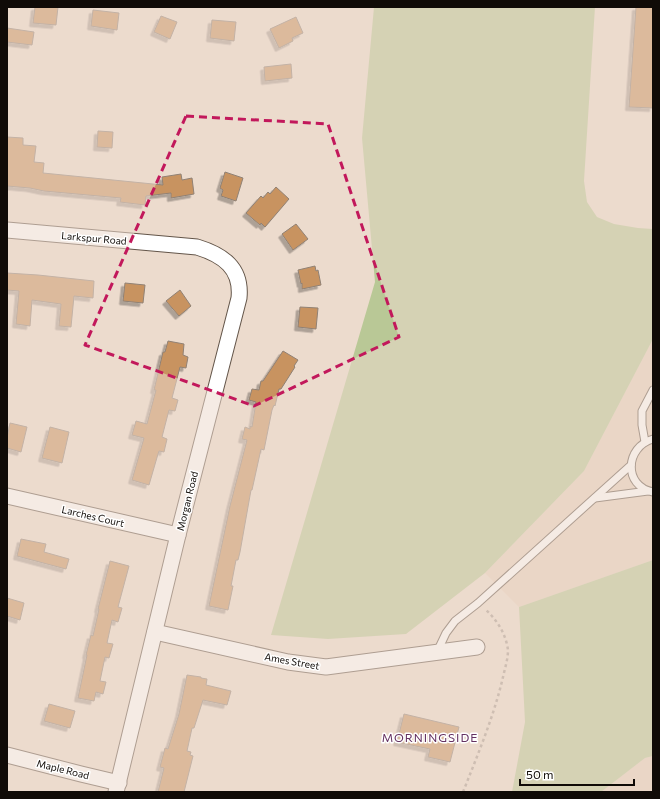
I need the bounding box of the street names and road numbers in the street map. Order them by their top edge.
street label: Larkspur Road [61,229,127,247]
street label: Morgan Road [174,470,200,532]
street label: Larches Court [61,503,125,529]
street label: Ames Street [264,650,320,672]
street label: Maple Road [35,757,91,781]

